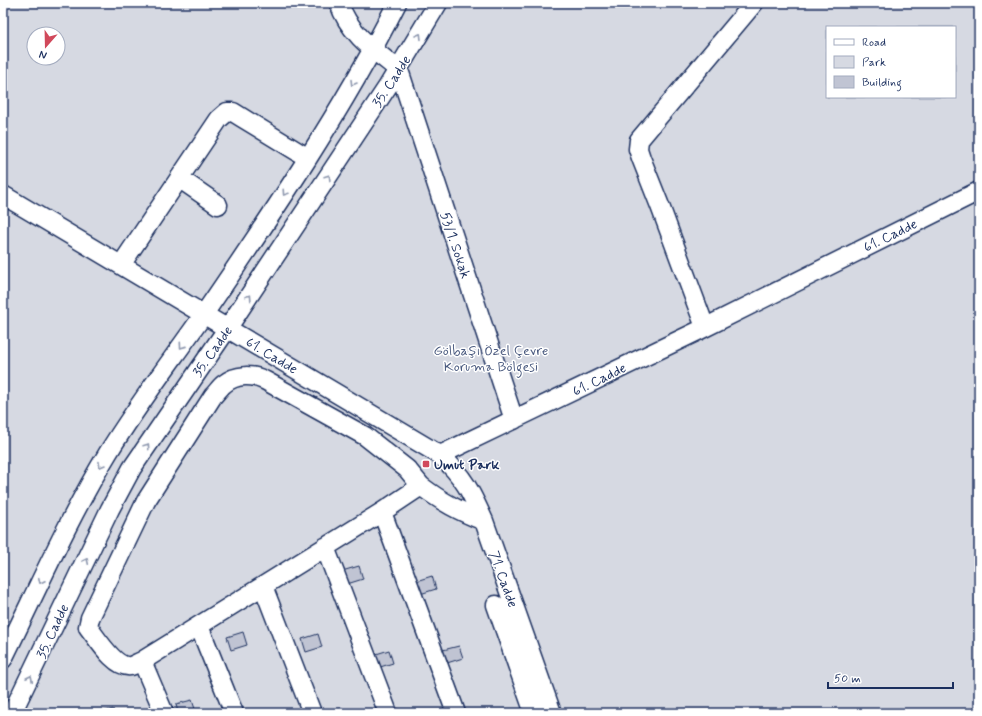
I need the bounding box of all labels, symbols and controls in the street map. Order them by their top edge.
north arrow [26,26,66,66]
legend [826,26,956,98]
one-way arrow [414,33,421,40]
text: Road [862,35,886,51]
text: N [37,47,49,62]
street label: 35. Cadde [368,52,415,111]
text: Park [862,55,886,71]
text: Building [862,75,902,92]
one-way arrow [351,79,358,86]
one-way arrow [323,174,331,181]
one-way arrow [283,189,290,196]
street label: 53/1. Sokak [436,210,474,281]
street label: 61. Cadde [861,215,920,257]
one-way arrow [244,294,252,301]
street label: 35. Cadde [189,323,237,381]
street label: 61. Cadde [242,333,301,378]
one-way arrow [180,342,187,349]
park label: Gölbaşı Özel Çevre Koruma Bölgesi [434,342,548,378]
street label: 61. Cadde [570,359,629,401]
one-way arrow [142,443,150,450]
place label: Umut Park [434,456,500,474]
marker: Umut Park [421,459,431,469]
one-way arrow [98,461,105,468]
street label: 71. Cadde [485,549,522,610]
one-way arrow [81,557,89,565]
one-way arrow [38,577,46,584]
street label: 35. Cadde [32,601,73,662]
scale bar [828,664,953,690]
text: 50 m [834,671,861,687]
one-way arrow [25,675,33,682]

